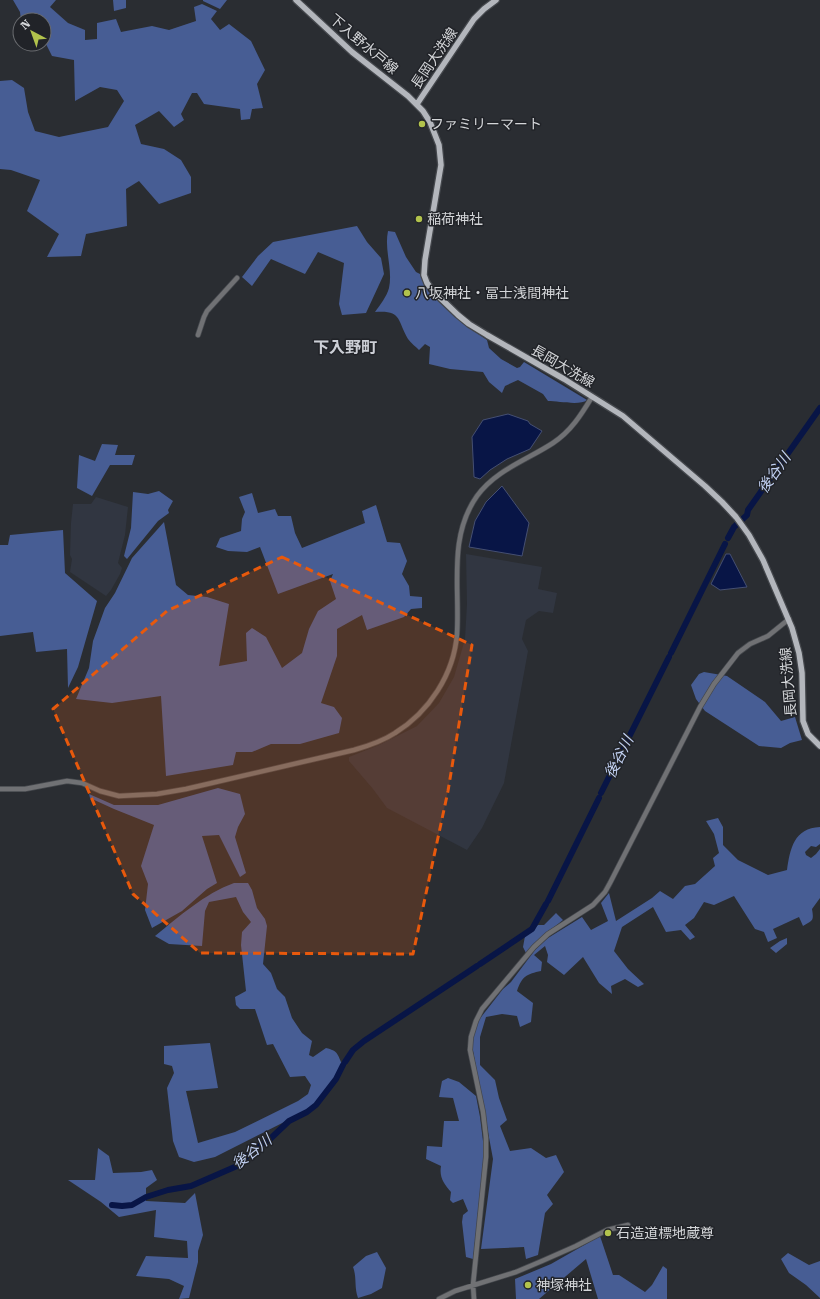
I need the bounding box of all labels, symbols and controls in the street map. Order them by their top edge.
street label: 下入野水戸線 [327,11,401,77]
north arrow [12,12,52,52]
text: N [18,17,34,33]
street label: 長岡大洗線 [408,25,460,91]
place label: ファミリーマート [430,116,542,132]
marker: ファミリーマート [417,119,427,129]
place label: 稲荷神社 [427,211,483,227]
marker: 稲荷神社 [414,214,424,224]
place label: 八坂神社・冨士浅間神社 [415,285,569,301]
marker: 八坂神社・冨士浅間神社 [402,288,412,298]
district label: 下入野町 [313,338,377,357]
street label: 長岡大洗線 [529,342,597,390]
water label: 後谷川 [754,448,795,497]
street label: 長岡大洗線 [777,646,799,718]
water label: 後谷川 [601,731,638,781]
water label: 後谷川 [229,1130,277,1173]
place label: 石造道標地蔵尊 [616,1225,714,1241]
marker: 石造道標地蔵尊 [603,1228,613,1238]
place label: 神塚神社 [536,1277,592,1293]
marker: 神塚神社 [523,1280,533,1290]

